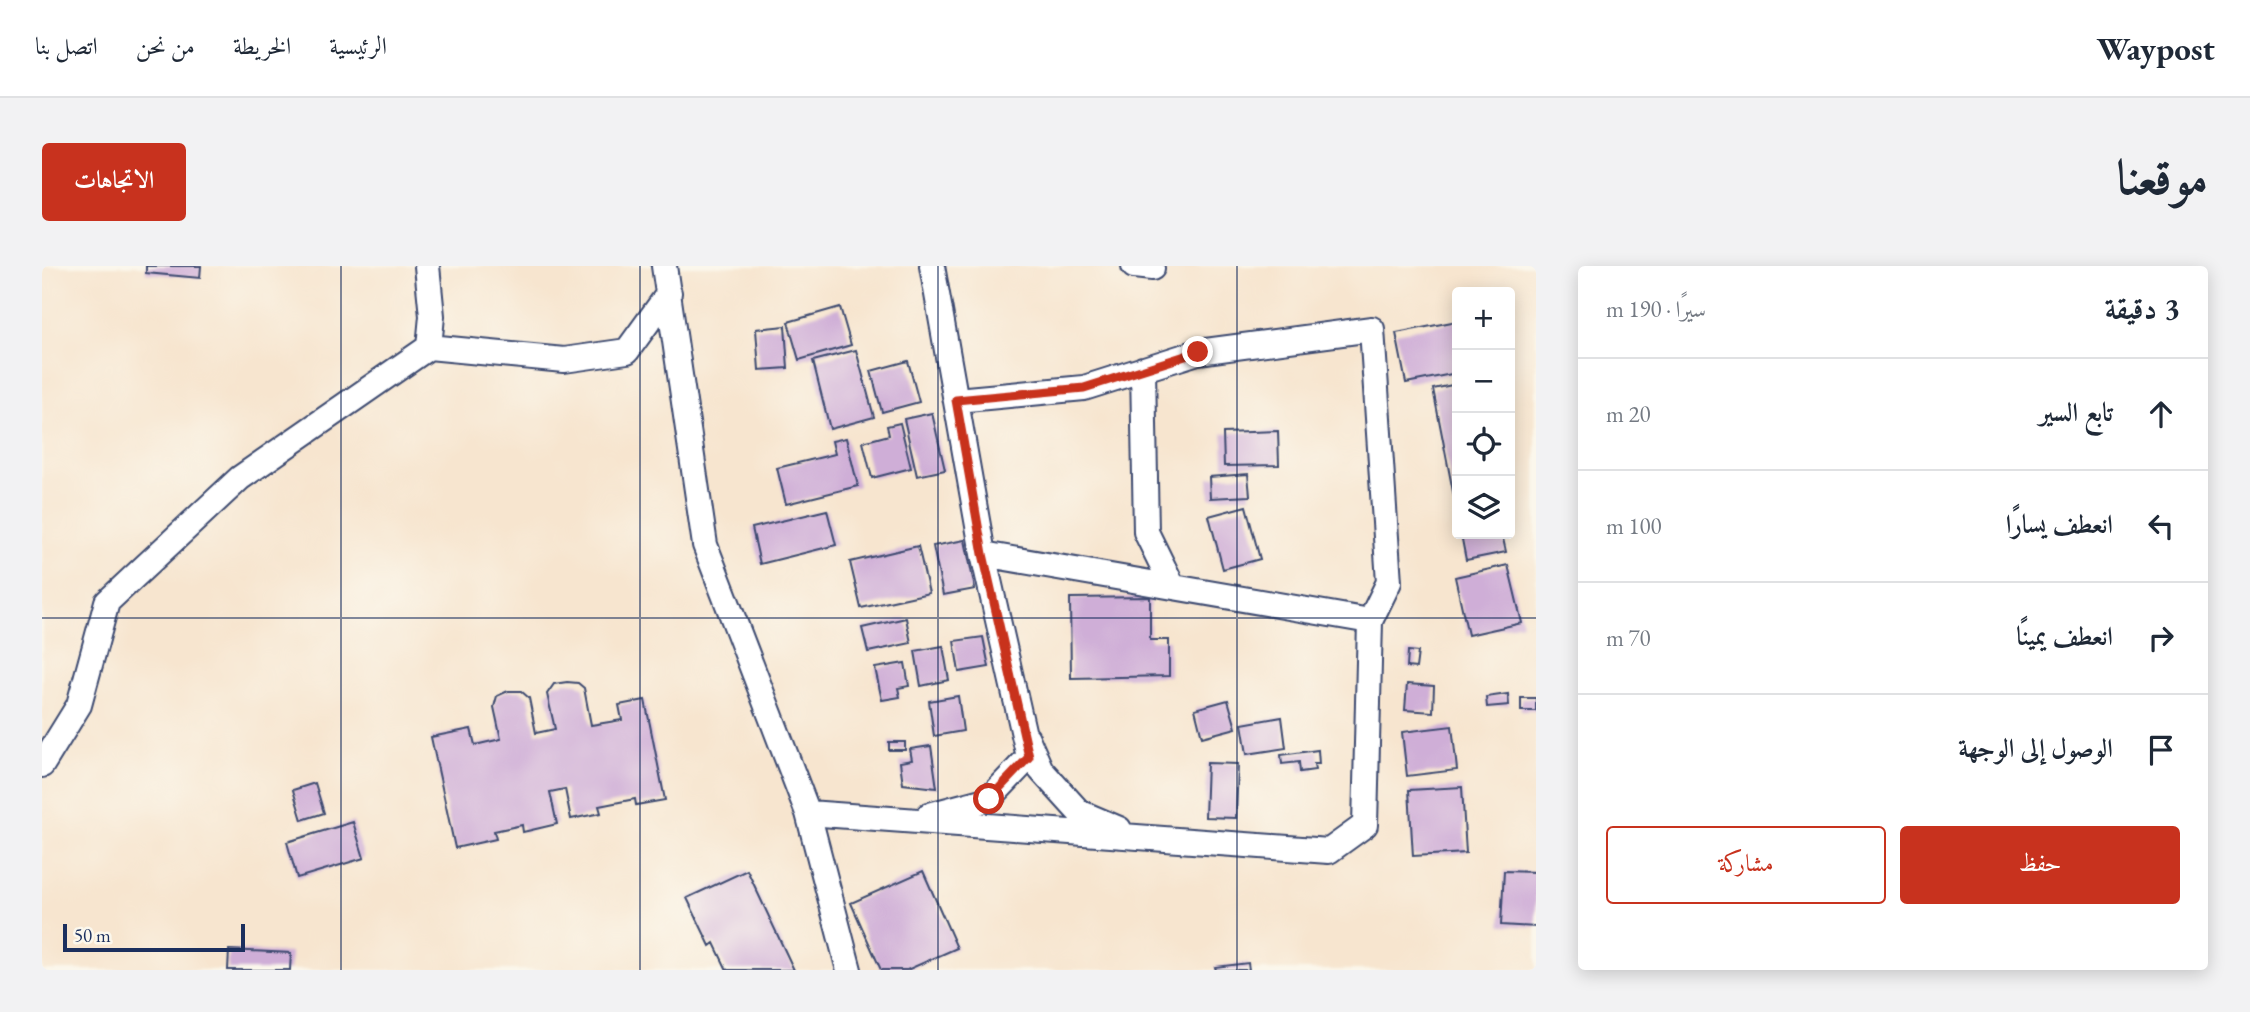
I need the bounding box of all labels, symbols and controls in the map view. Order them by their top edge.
text: Waypost [2096,27,2215,70]
text: اتصل بنا [35,30,98,61]
text: من نحن [136,30,195,61]
text: الخريطة [233,30,291,61]
text: الرئيسية [329,30,387,61]
button: الاتجاهات [42,143,186,221]
text: موقعنا [2116,145,2208,209]
map controls [1452,287,1515,539]
button: + [1452,287,1515,350]
text: 3 دقيقة [2105,289,2180,328]
text: سيرًا · 190 m [1606,294,1706,324]
route end [1182,336,1213,367]
button: − [1452,350,1515,413]
text: تابع السير [2039,395,2113,429]
icon: ahead [2142,395,2180,433]
text: 20 m [1606,399,1651,429]
button: locate [1452,413,1515,476]
button: layers [1452,476,1515,539]
text: انعطف يسارًا [2006,507,2113,541]
icon: left [2142,507,2180,545]
text: 100 m [1606,511,1662,541]
text: انعطف يمينًا [2016,619,2113,653]
icon: right [2142,619,2180,657]
text: 70 m [1606,623,1651,653]
text: الوصول إلى الوجهة [1958,731,2113,765]
icon: arrive [2142,731,2180,769]
route start [973,783,1004,814]
button: مشاركة [1606,826,1886,904]
button: حفظ [1900,826,2180,904]
scale bar [63,921,245,953]
text: 50 m [74,923,111,948]

